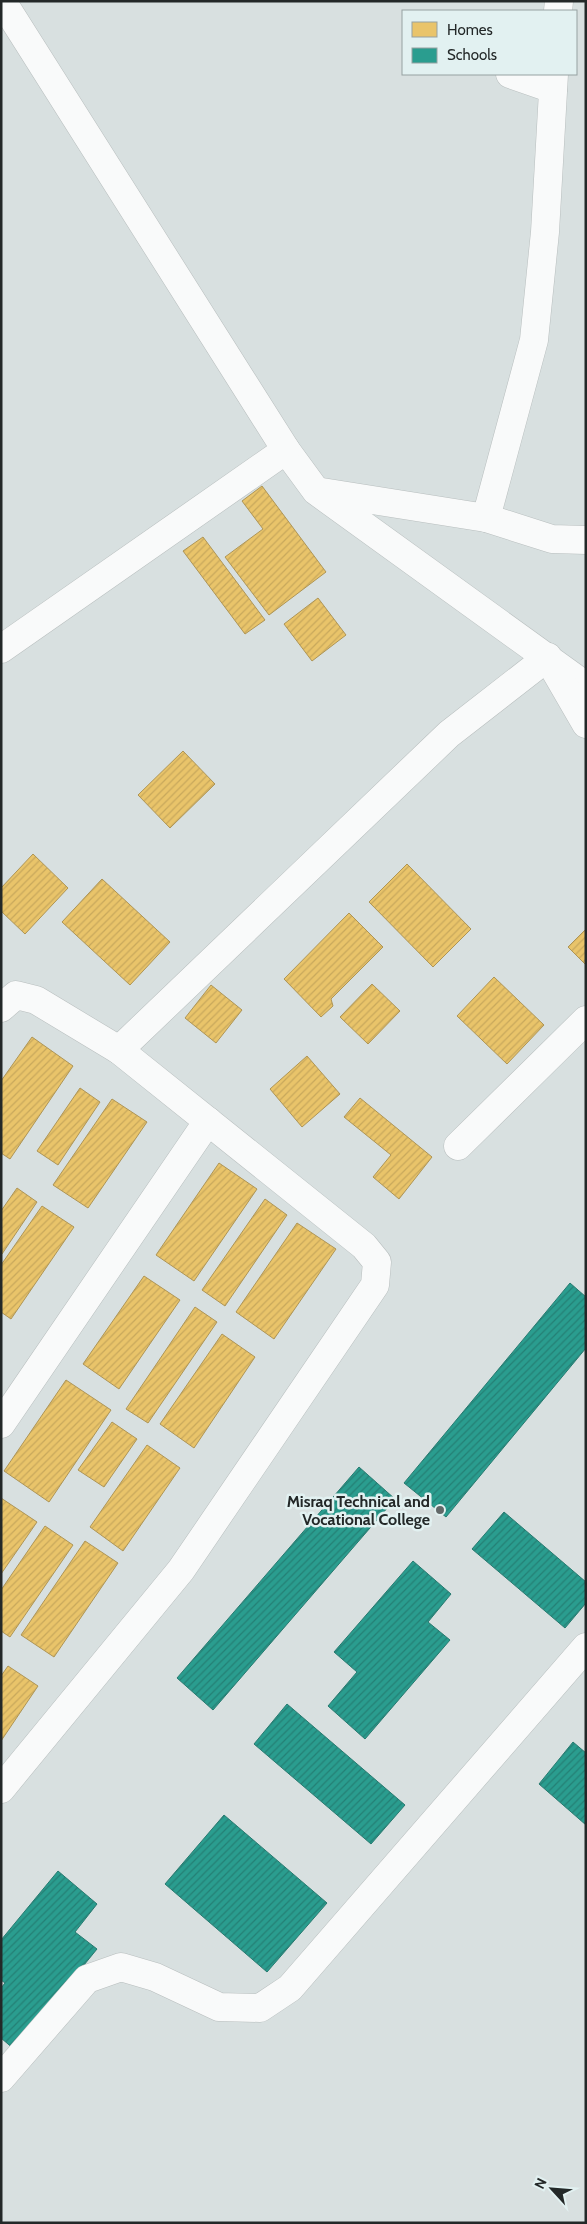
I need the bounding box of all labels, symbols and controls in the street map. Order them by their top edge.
legend [402,10,577,75]
text: Homes [447,21,493,39]
text: Schools [447,46,497,64]
place label: Misraq Technical and Vocational College [287,1492,430,1529]
marker: Misraq Technical and Vocational College [434,1504,446,1516]
north arrow [527,2164,577,2214]
text: N [530,2175,551,2192]

